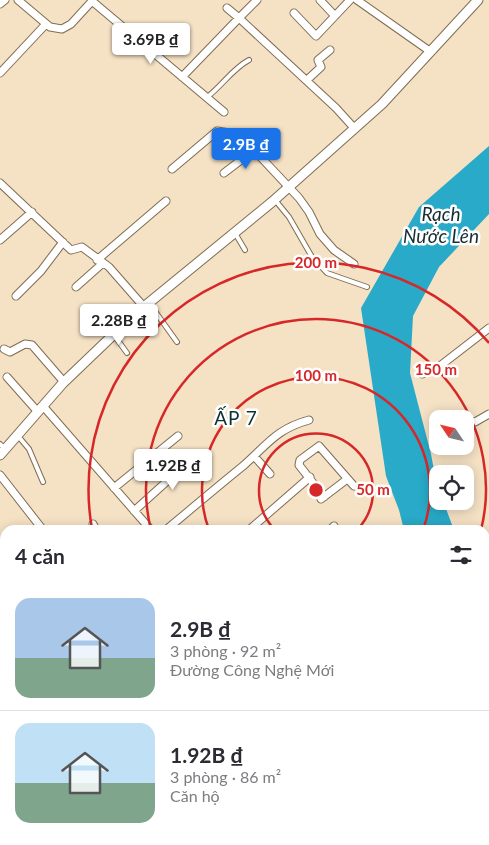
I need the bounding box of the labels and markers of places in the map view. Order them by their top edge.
pin: 3.69B ₫ [105,22,197,65]
pin: 2.9B ₫ [205,128,287,170]
pin: 2.28B ₫ [73,304,165,346]
pin: 1.92B ₫ [127,448,219,491]
centre of rings [307,481,325,499]

